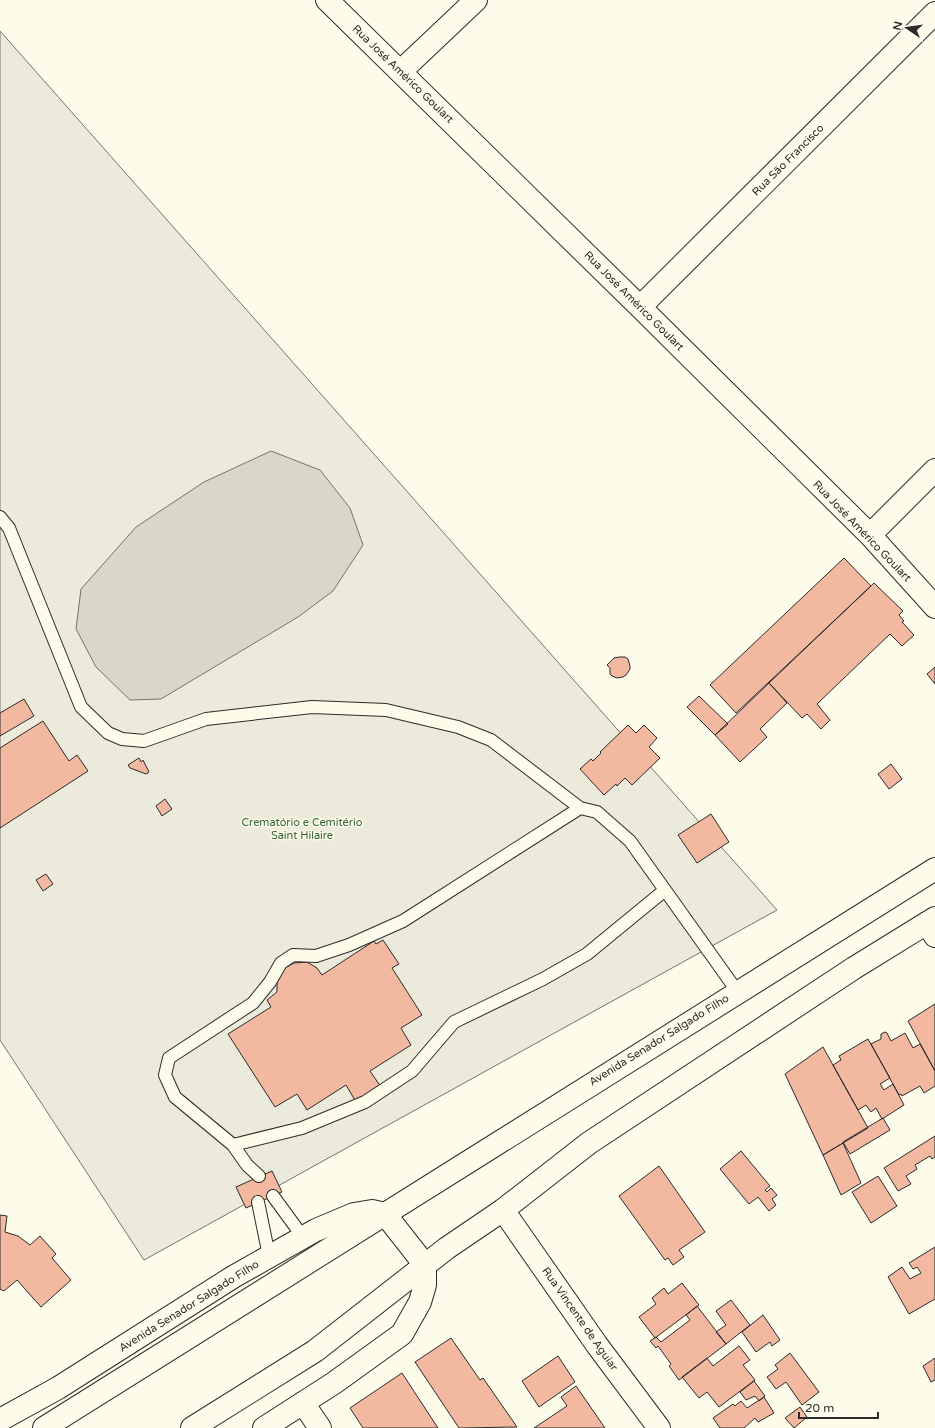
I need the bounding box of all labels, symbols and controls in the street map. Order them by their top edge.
north arrow [887,8,927,48]
text: N [890,20,905,32]
street label: Rua José Américo Goulart [350,22,456,126]
street label: Rua São Francisco [749,121,827,199]
street label: Rua José Américo Goulart [581,248,687,354]
street label: Rua José Américo Goulart [810,478,914,584]
park label: Crematório e Cemitério Saint Hilaire [242,816,363,842]
street label: Avenida Senador Salgado Filho [587,991,732,1089]
street label: Avenida Senador Salgado Filho [117,1257,262,1355]
street label: Rua Vincente de Aguiar [539,1265,621,1374]
scale bar [799,1394,878,1420]
text: 20 m [805,1401,834,1415]

